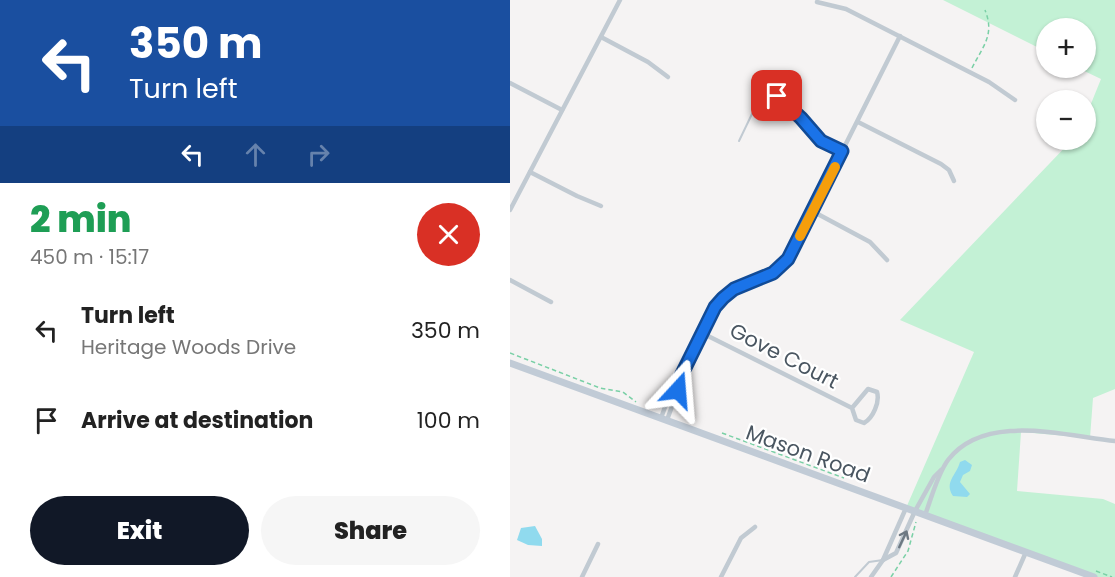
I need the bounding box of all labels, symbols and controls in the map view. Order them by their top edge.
text: 350 m [129,14,262,73]
map controls [1036,18,1096,150]
button: + [1036,18,1096,78]
icon: left [30,24,108,102]
text: Turn left [129,70,238,107]
pin [751,70,802,121]
icon: arrive [760,79,793,112]
button: − [1036,90,1096,150]
icon: left [176,138,209,171]
icon: ahead [239,138,272,171]
icon: right [302,138,335,171]
text: 2 min [30,194,132,245]
button: close [417,203,480,266]
text: 450 m · 15:17 [30,243,149,271]
text: Turn left [81,300,175,331]
icon: left [30,314,63,347]
text: 350 m [411,315,480,346]
street label: Gove Court [725,316,844,395]
text: Heritage Woods Drive [81,333,296,361]
position arrow [646,358,710,422]
icon: arrive [30,404,63,437]
text: Arrive at destination [81,405,313,436]
text: 100 m [417,405,480,436]
street label: Mason Road [742,418,874,489]
button: Exit [30,496,249,565]
button: Share [261,496,480,565]
one-way arrow [897,531,909,549]

